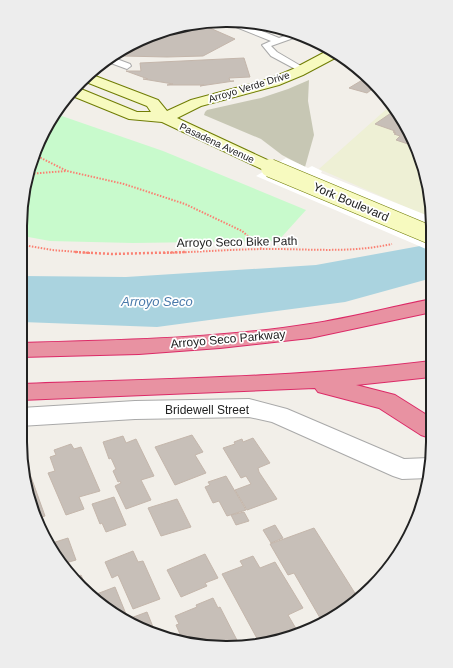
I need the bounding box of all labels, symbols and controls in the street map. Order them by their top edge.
street label: Arroyo Verde Drive [207,69,291,105]
street label: Pasadena Avenue [178,121,256,165]
street label: York Boulevard [311,180,391,224]
street label: Arroyo Seco Bike Path [177,234,297,250]
water label: Arroyo Seco [120,294,193,309]
street label: Arroyo Seco Parkway [170,327,286,351]
street label: Bridewell Street [165,403,250,417]

